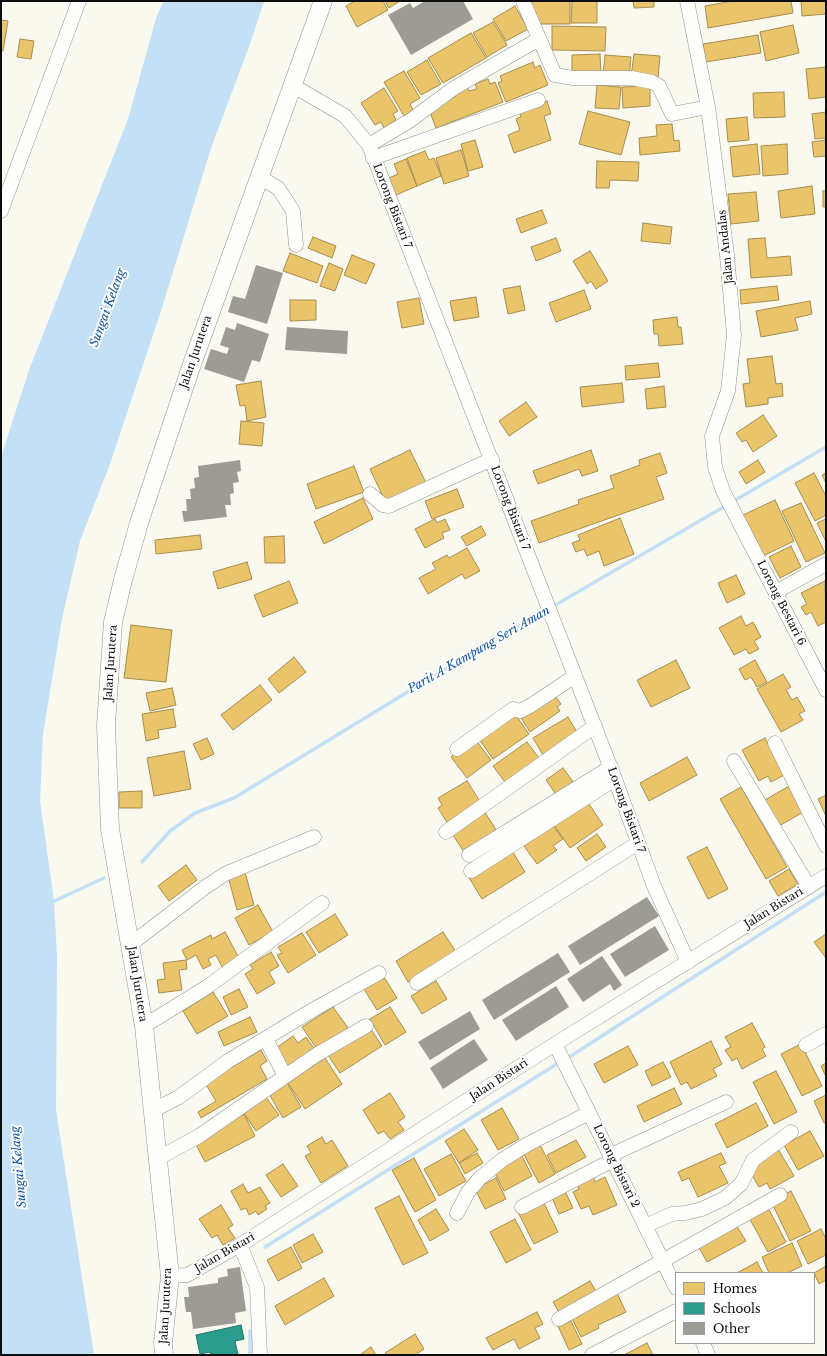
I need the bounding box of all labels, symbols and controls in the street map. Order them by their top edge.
street label: Lorong Bistari 7 [370,162,414,250]
street label: Jalan Andalas [716,209,736,285]
water label: Sungai Kelang [87,267,129,349]
street label: Jalan Jurutera [177,314,215,390]
street label: Lorong Bistari 7 [488,464,532,552]
street label: Lorong Bestari 6 [754,558,808,648]
water label: Parit A Kampung Seri Aman [405,603,553,697]
street label: Jalan Jurutera [102,624,120,702]
street label: Lorong Bistari 7 [604,765,648,855]
street label: Jalan Bistari [742,885,806,931]
street label: Jalan Jurutera [125,945,149,1023]
street label: Jalan Bistari [467,1056,531,1104]
street label: Lorong Bistari 2 [590,1122,642,1210]
water label: Sungai Kelang [8,1125,30,1209]
street label: Jalan Bistari [193,1231,257,1275]
street label: Jalan Jurutera [157,1268,175,1344]
legend [675,1272,815,1344]
text: Homes [713,1281,757,1296]
text: Schools [713,1301,760,1316]
text: Other [713,1321,750,1336]

